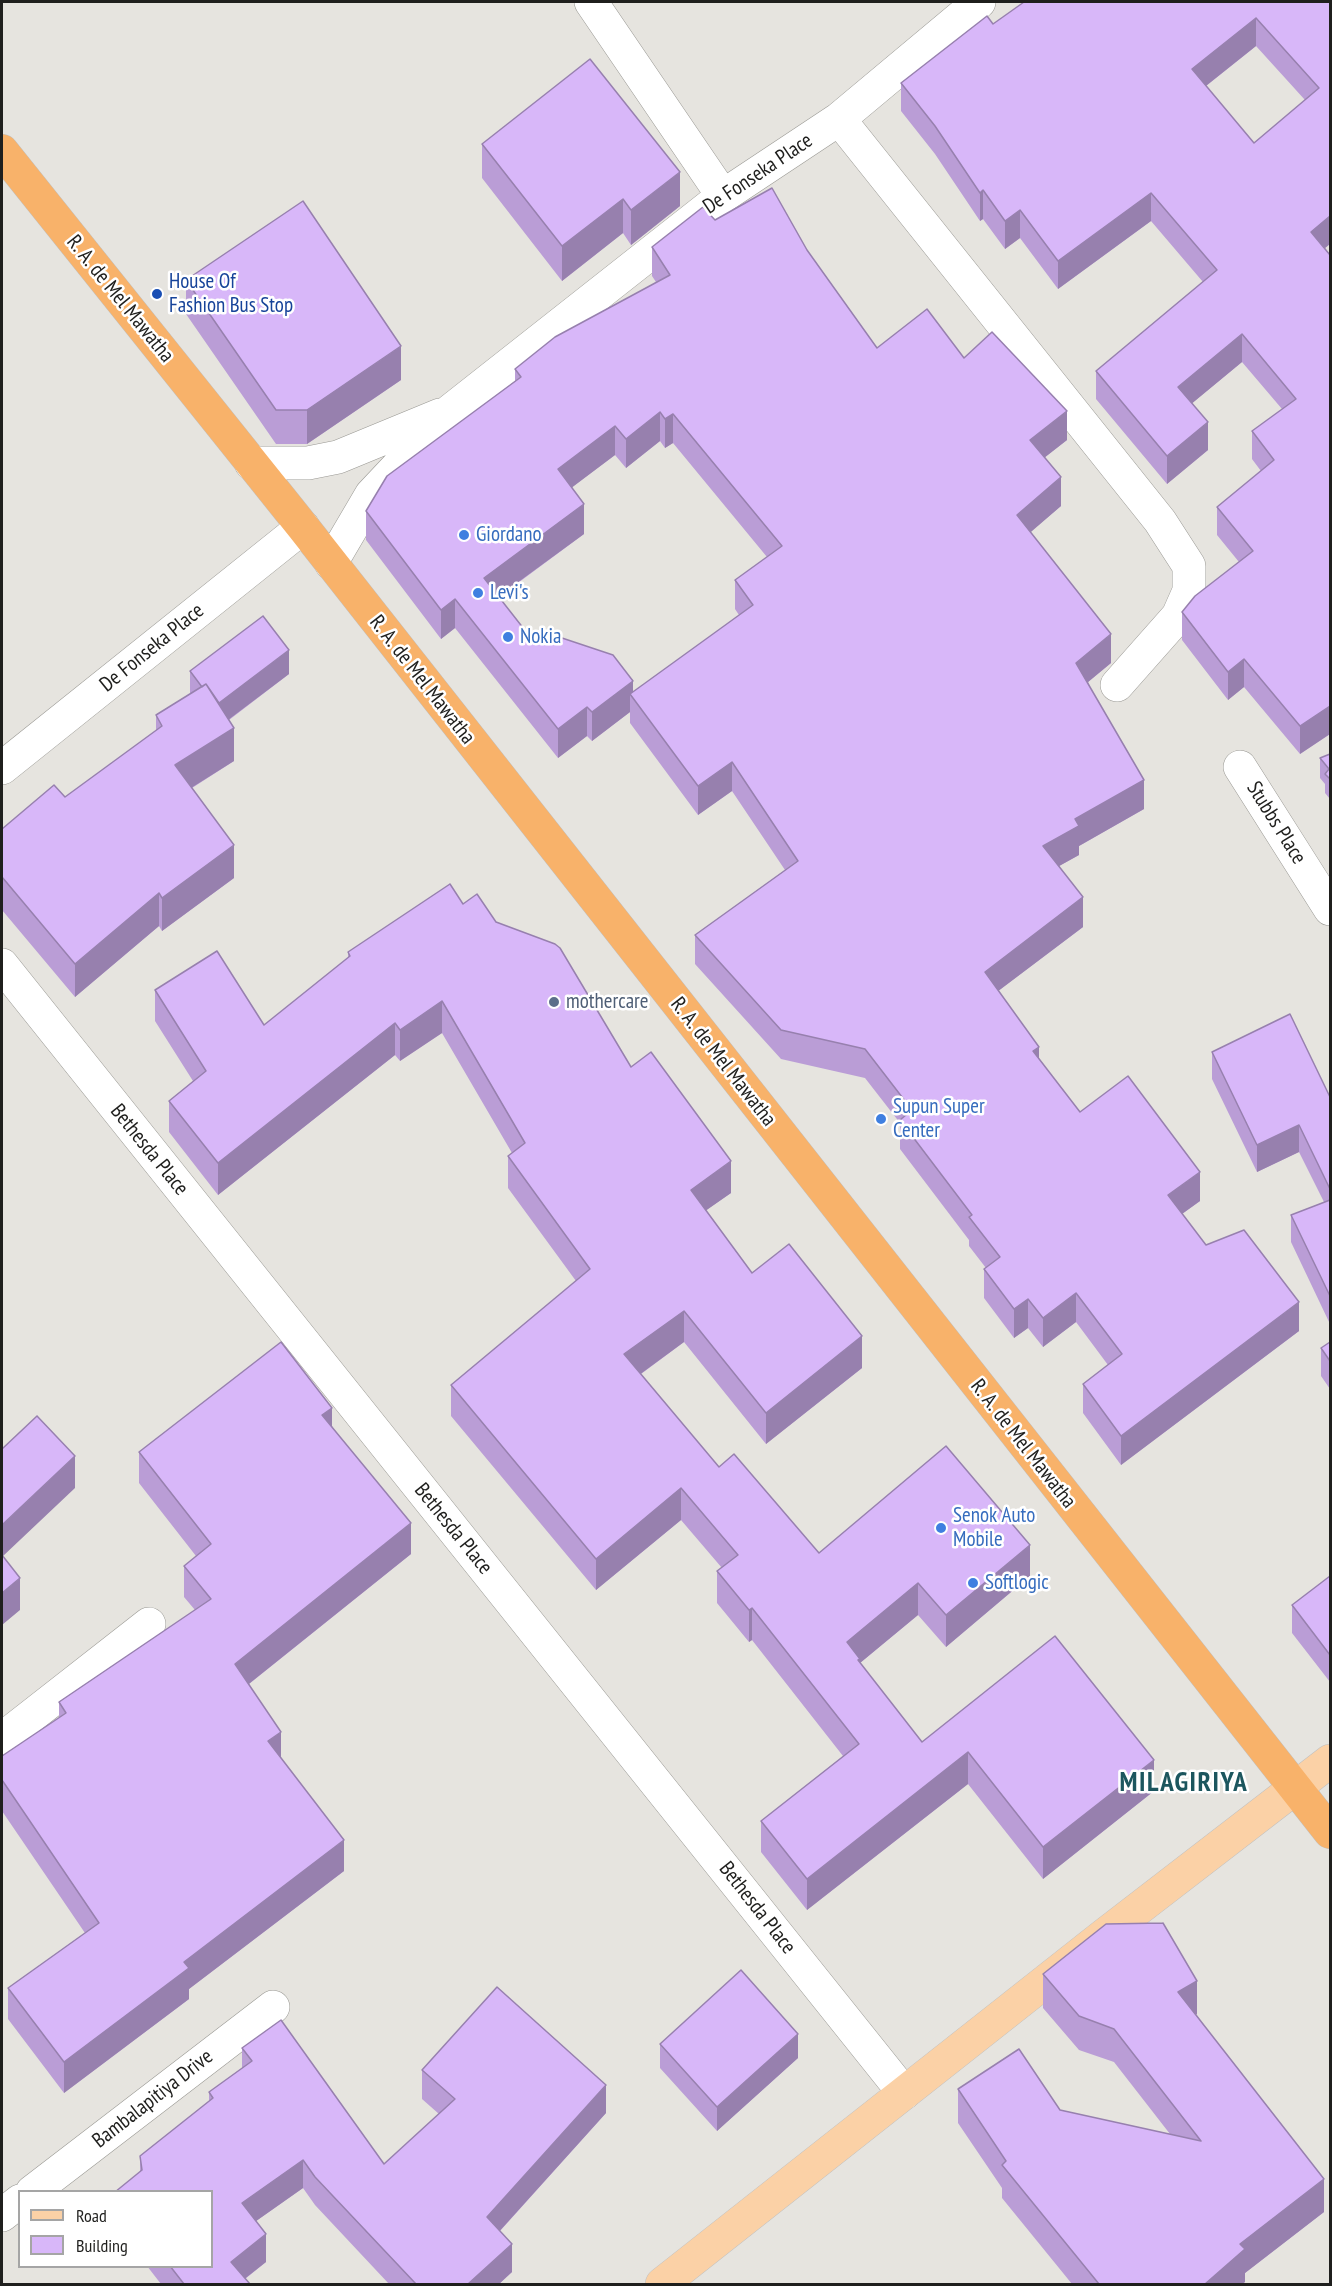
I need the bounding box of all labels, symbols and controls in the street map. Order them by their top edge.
street label: De Fonseka Place [699,128,817,220]
street label: R. A. de Mel Mawatha [61,230,179,368]
place label: House Of Fashion Bus Stop [169,269,293,319]
marker: House Of Fashion Bus Stop [150,287,164,301]
place label: Giordano [476,522,541,548]
marker: Giordano [457,528,471,542]
place label: Levi's [490,580,529,606]
marker: Levi's [471,586,485,600]
street label: De Fonseka Place [95,598,209,698]
street label: R. A. de Mel Mawatha [364,611,480,749]
place label: Nokia [520,624,561,650]
marker: Nokia [501,630,515,644]
street label: Stubbs Place [1241,777,1311,869]
place label: mothercare [566,989,648,1015]
street label: R. A. de Mel Mawatha [665,993,781,1131]
marker: mothercare [547,995,561,1009]
place label: Supun Super Center [893,1094,985,1144]
street label: Bethesda Place [105,1099,193,1201]
marker: Supun Super Center [874,1112,888,1126]
street label: R. A. de Mel Mawatha [965,1375,1081,1513]
street label: Bethesda Place [409,1478,497,1580]
place label: Senok Auto Mobile [953,1503,1035,1553]
marker: Senok Auto Mobile [934,1521,948,1535]
place label: Softlogic [985,1570,1049,1596]
marker: Softlogic [966,1576,980,1590]
district label: MILAGIRIYA [1120,1767,1248,1799]
street label: Bethesda Place [713,1857,801,1959]
street label: Bambalapitiya Drive [88,2044,218,2154]
legend [18,2190,213,2268]
text: Road [76,2204,107,2227]
text: Building [76,2234,128,2257]

